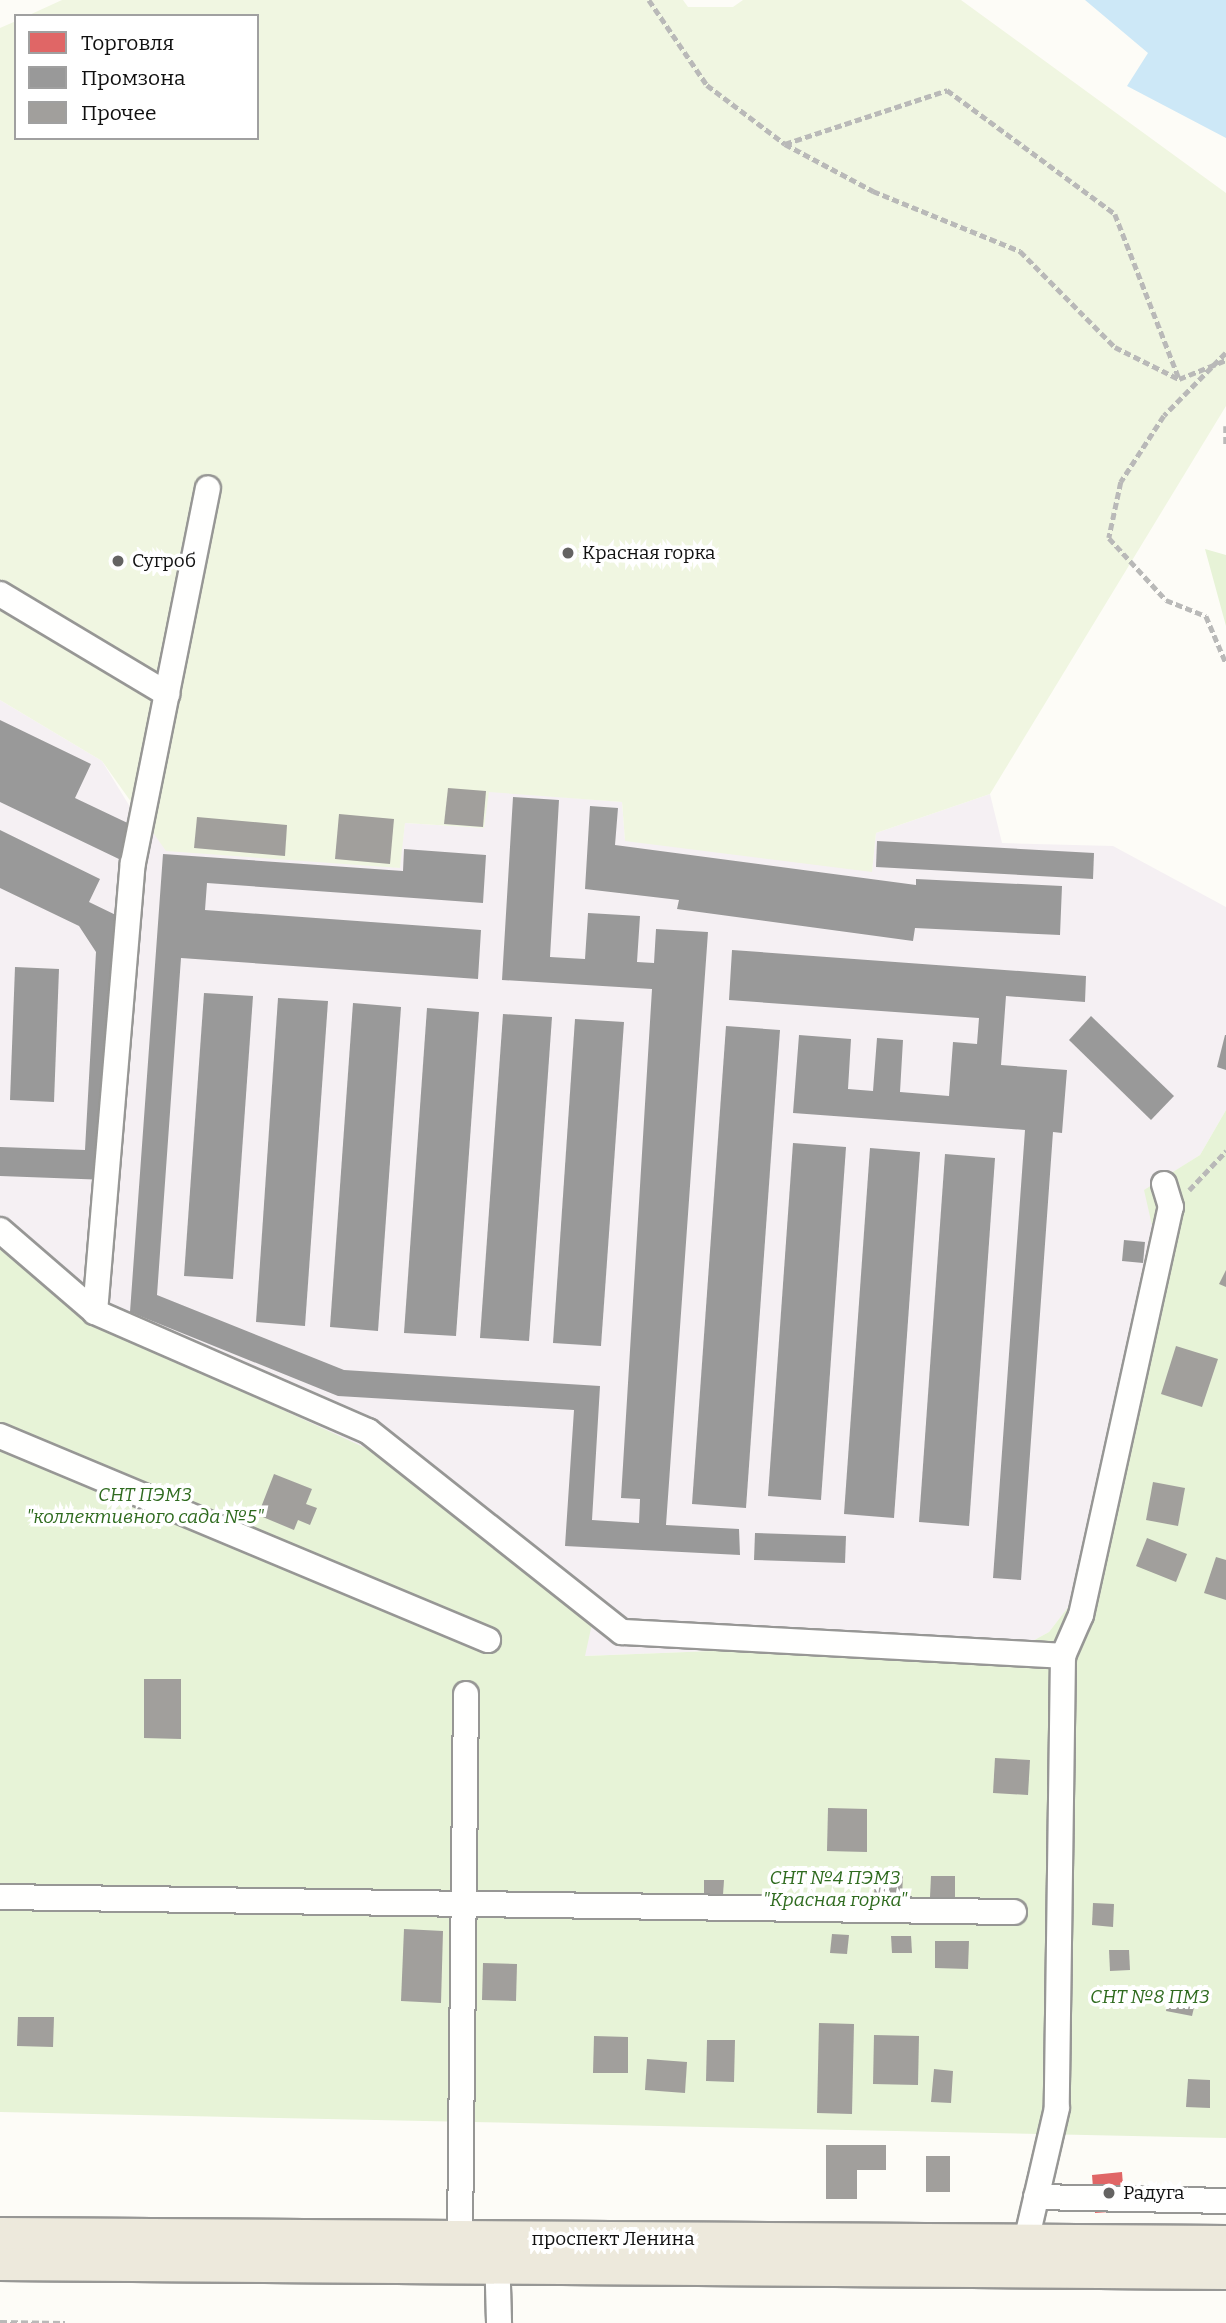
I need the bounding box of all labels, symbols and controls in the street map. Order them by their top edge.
legend [14,14,259,140]
text: Торговля [81,30,174,56]
text: Промзона [81,65,186,91]
text: Прочее [81,100,157,126]
place label: Красная горка [582,542,716,564]
marker: Красная горка [560,545,576,561]
place label: Сугроб [132,550,196,572]
marker: Сугроб [110,553,126,569]
park label: СНТ ПЭМЗ "коллективного сада №5" [26,1484,264,1528]
park label: СНТ №4 ПЭМЗ "Красная горка" [763,1867,907,1911]
park label: СНТ №8 ПМЗ [1090,1986,1210,2008]
place label: Радуга [1123,2182,1185,2204]
marker: Радуга [1101,2185,1117,2201]
street label: проспект Ленина [531,2228,695,2250]

